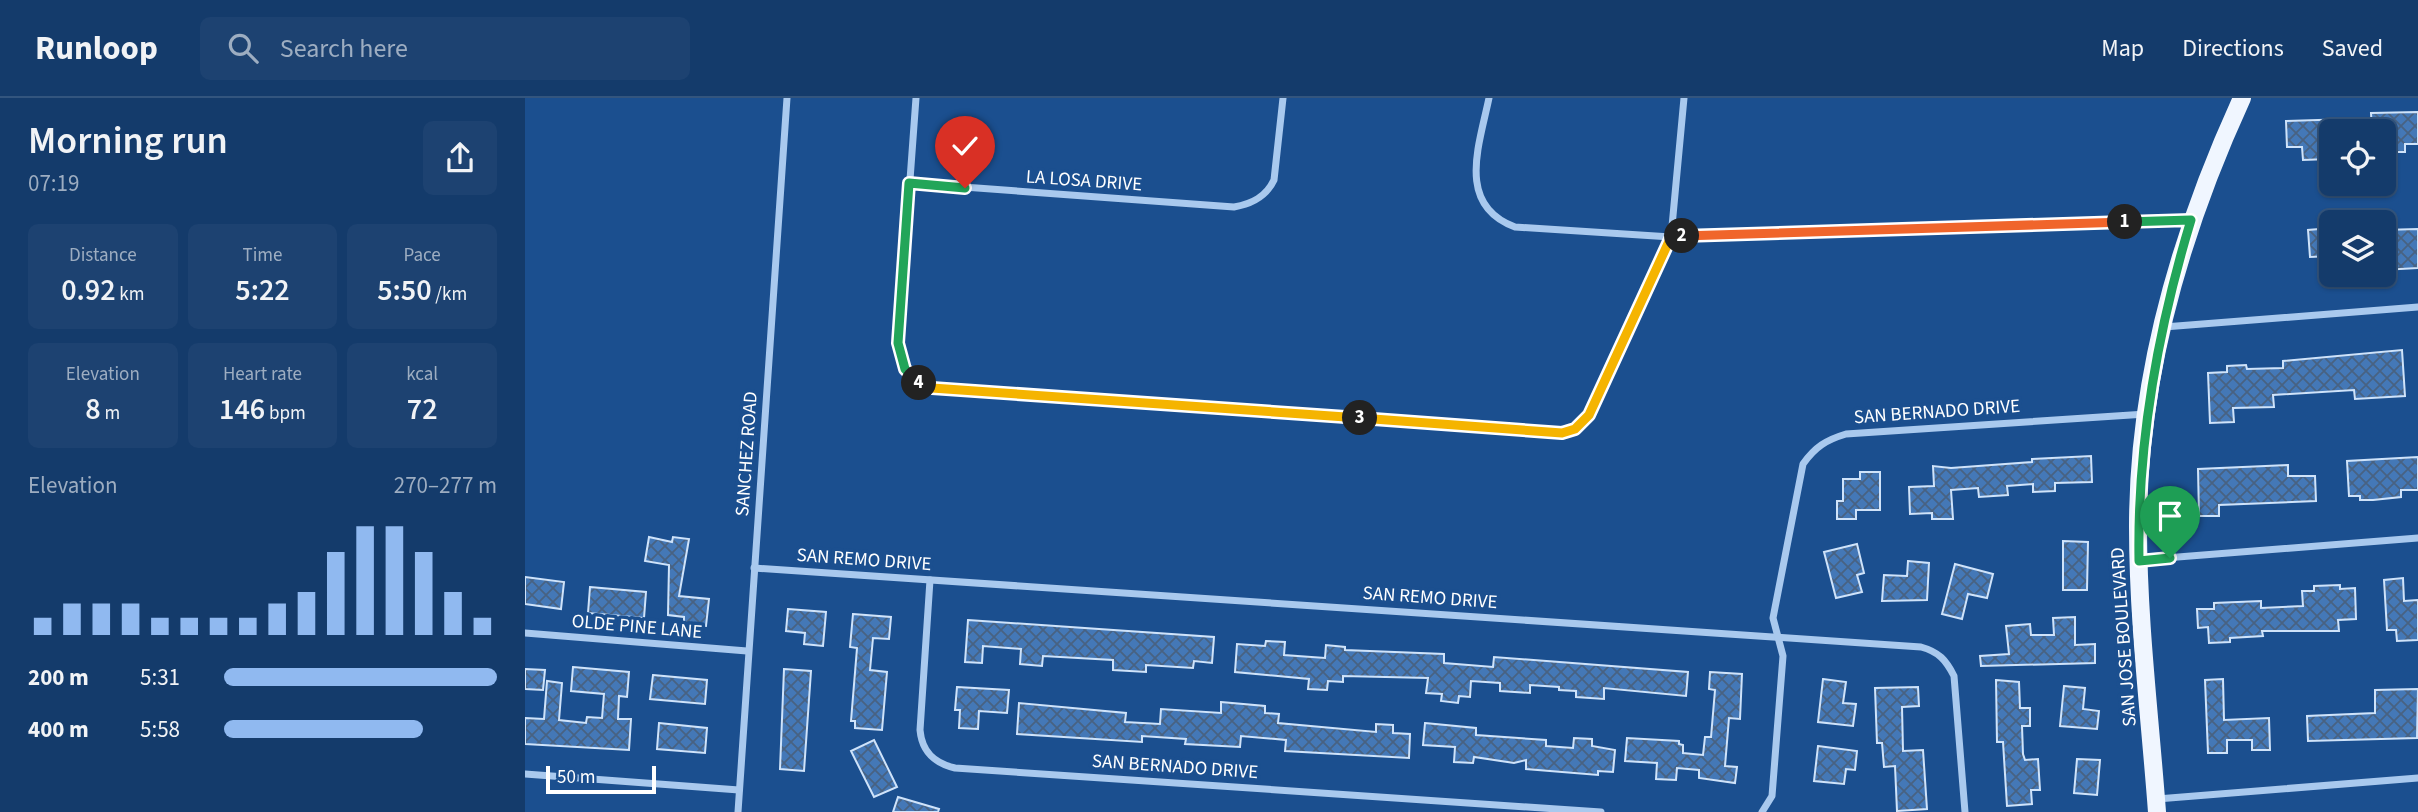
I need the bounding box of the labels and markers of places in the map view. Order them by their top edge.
pin [935,116,995,188]
pin: 1 [2107,204,2143,240]
pin: 2 [1665,218,1699,254]
pin: 4 [901,366,937,400]
pin: 3 [1343,400,1377,436]
pin [2140,486,2200,558]

